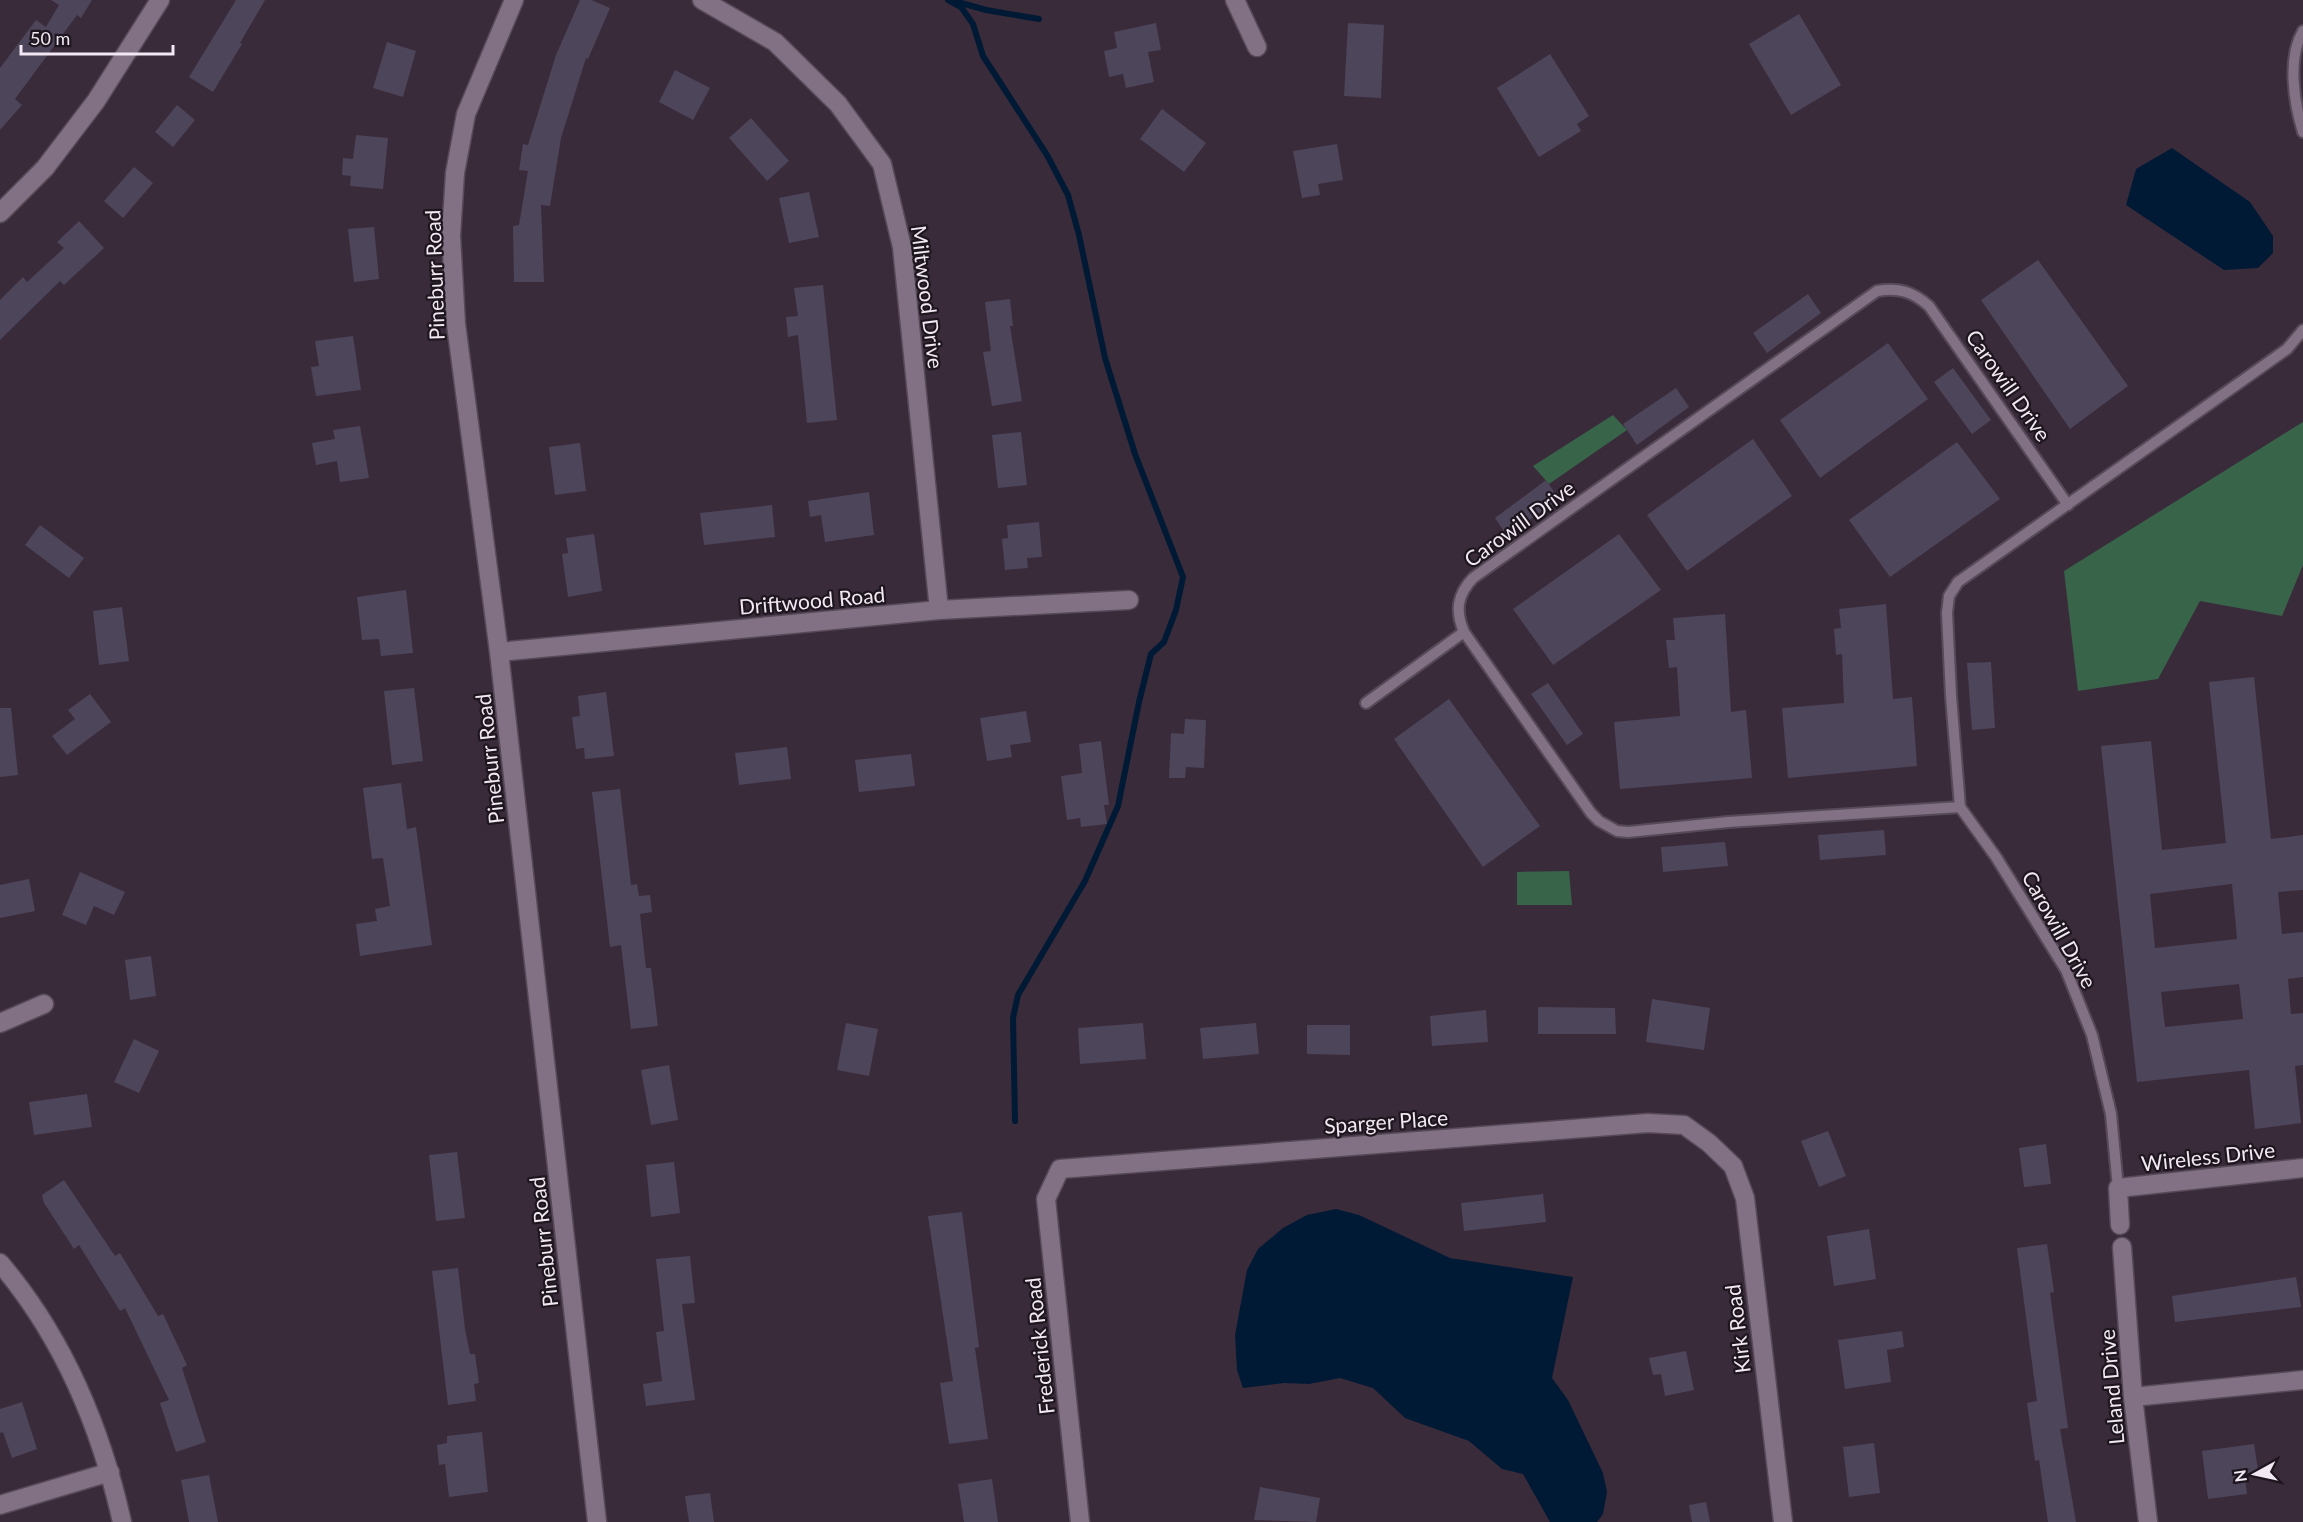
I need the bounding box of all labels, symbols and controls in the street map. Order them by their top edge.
scale bar [21,18,172,56]
text: 50 m [30,27,70,49]
street label: Pineburr Road [419,209,449,341]
street label: Miltwood Drive [907,224,949,370]
street label: Carowill Drive [1961,324,2057,446]
street label: Carowill Drive [1459,475,1579,571]
street label: Driftwood Road [738,581,886,619]
street label: Pineburr Road [470,693,508,825]
street label: Carowill Drive [2017,866,2103,992]
street label: Sparger Place [1323,1104,1449,1138]
street label: Wireless Drive [2140,1137,2276,1175]
street label: Pineburr Road [524,1176,562,1308]
street label: Frederick Road [1019,1276,1059,1416]
street label: Kirk Road [1719,1283,1755,1375]
street label: Leland Drive [2094,1328,2128,1446]
north arrow [2225,1444,2285,1504]
text: N [2229,1469,2250,1484]

